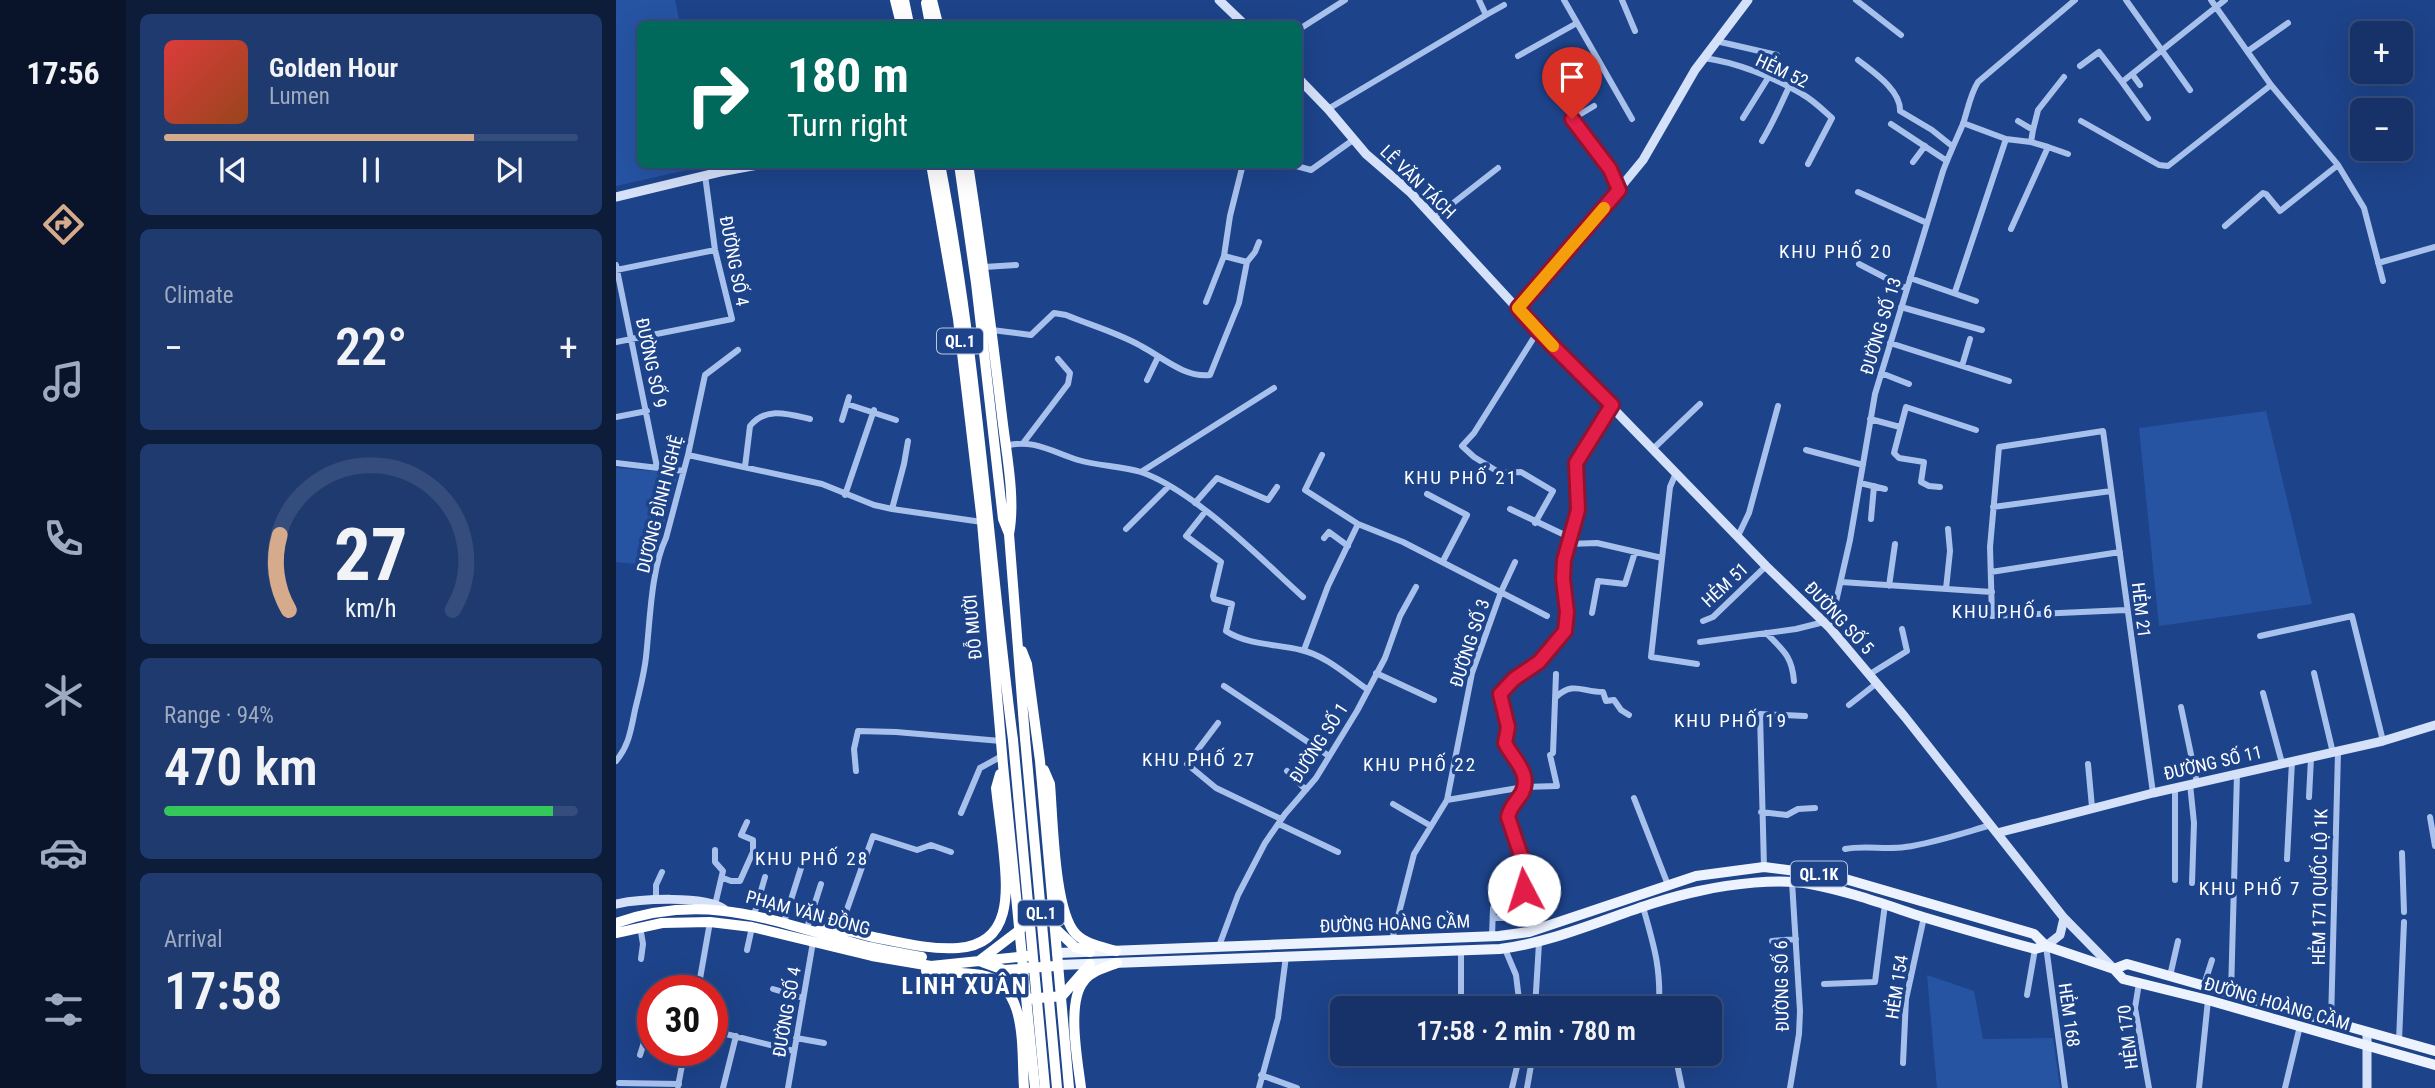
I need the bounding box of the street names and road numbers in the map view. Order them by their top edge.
street label: HẺM 52 [1753,48,1812,92]
street label: LÊ VĂN TÁCH [1376,140,1460,223]
street label: ĐƯỜNG SỐ 4 [715,214,755,308]
street label: ĐƯỜNG SỐ 13 [1854,274,1905,377]
street label: ĐƯỜNG SỐ 9 [632,316,673,410]
road number: QL.1 [937,328,983,354]
street label: DƯƠNG ĐÌNH NGHỆ [632,433,687,575]
street label: HẺM 51 [1696,557,1752,611]
street label: ĐƯỜNG SỐ 5 [1801,576,1880,658]
street label: HẺM 21 [2128,581,2156,639]
street label: ĐỖ MƯỜI [958,594,986,661]
street label: ĐƯỜNG SỐ 3 [1444,596,1494,689]
street label: ĐƯỜNG SỐ 1 [1283,698,1352,787]
street label: ĐƯỜNG SỐ 11 [2161,739,2264,784]
street label: HẺM 171 QUỐC LỘ 1K [2306,808,2331,965]
road number: QL.1K [1791,862,1847,887]
street label: PHẠM VĂN ĐỒNG [744,884,873,939]
road number: QL.1 [1018,900,1064,925]
street label: ĐƯỜNG HOÀNG CẦM [1319,909,1470,937]
street label: ĐƯỜNG SỐ 6 [1768,940,1793,1032]
street label: HẺM 154 [1880,953,1912,1020]
street label: ĐƯỜNG SỐ 4 [766,965,805,1059]
street label: ĐƯỜNG HOÀNG CẦM [2202,972,2353,1034]
street label: HẺM 168 [2055,981,2085,1048]
street label: HẺM 170 [2112,1004,2142,1070]

